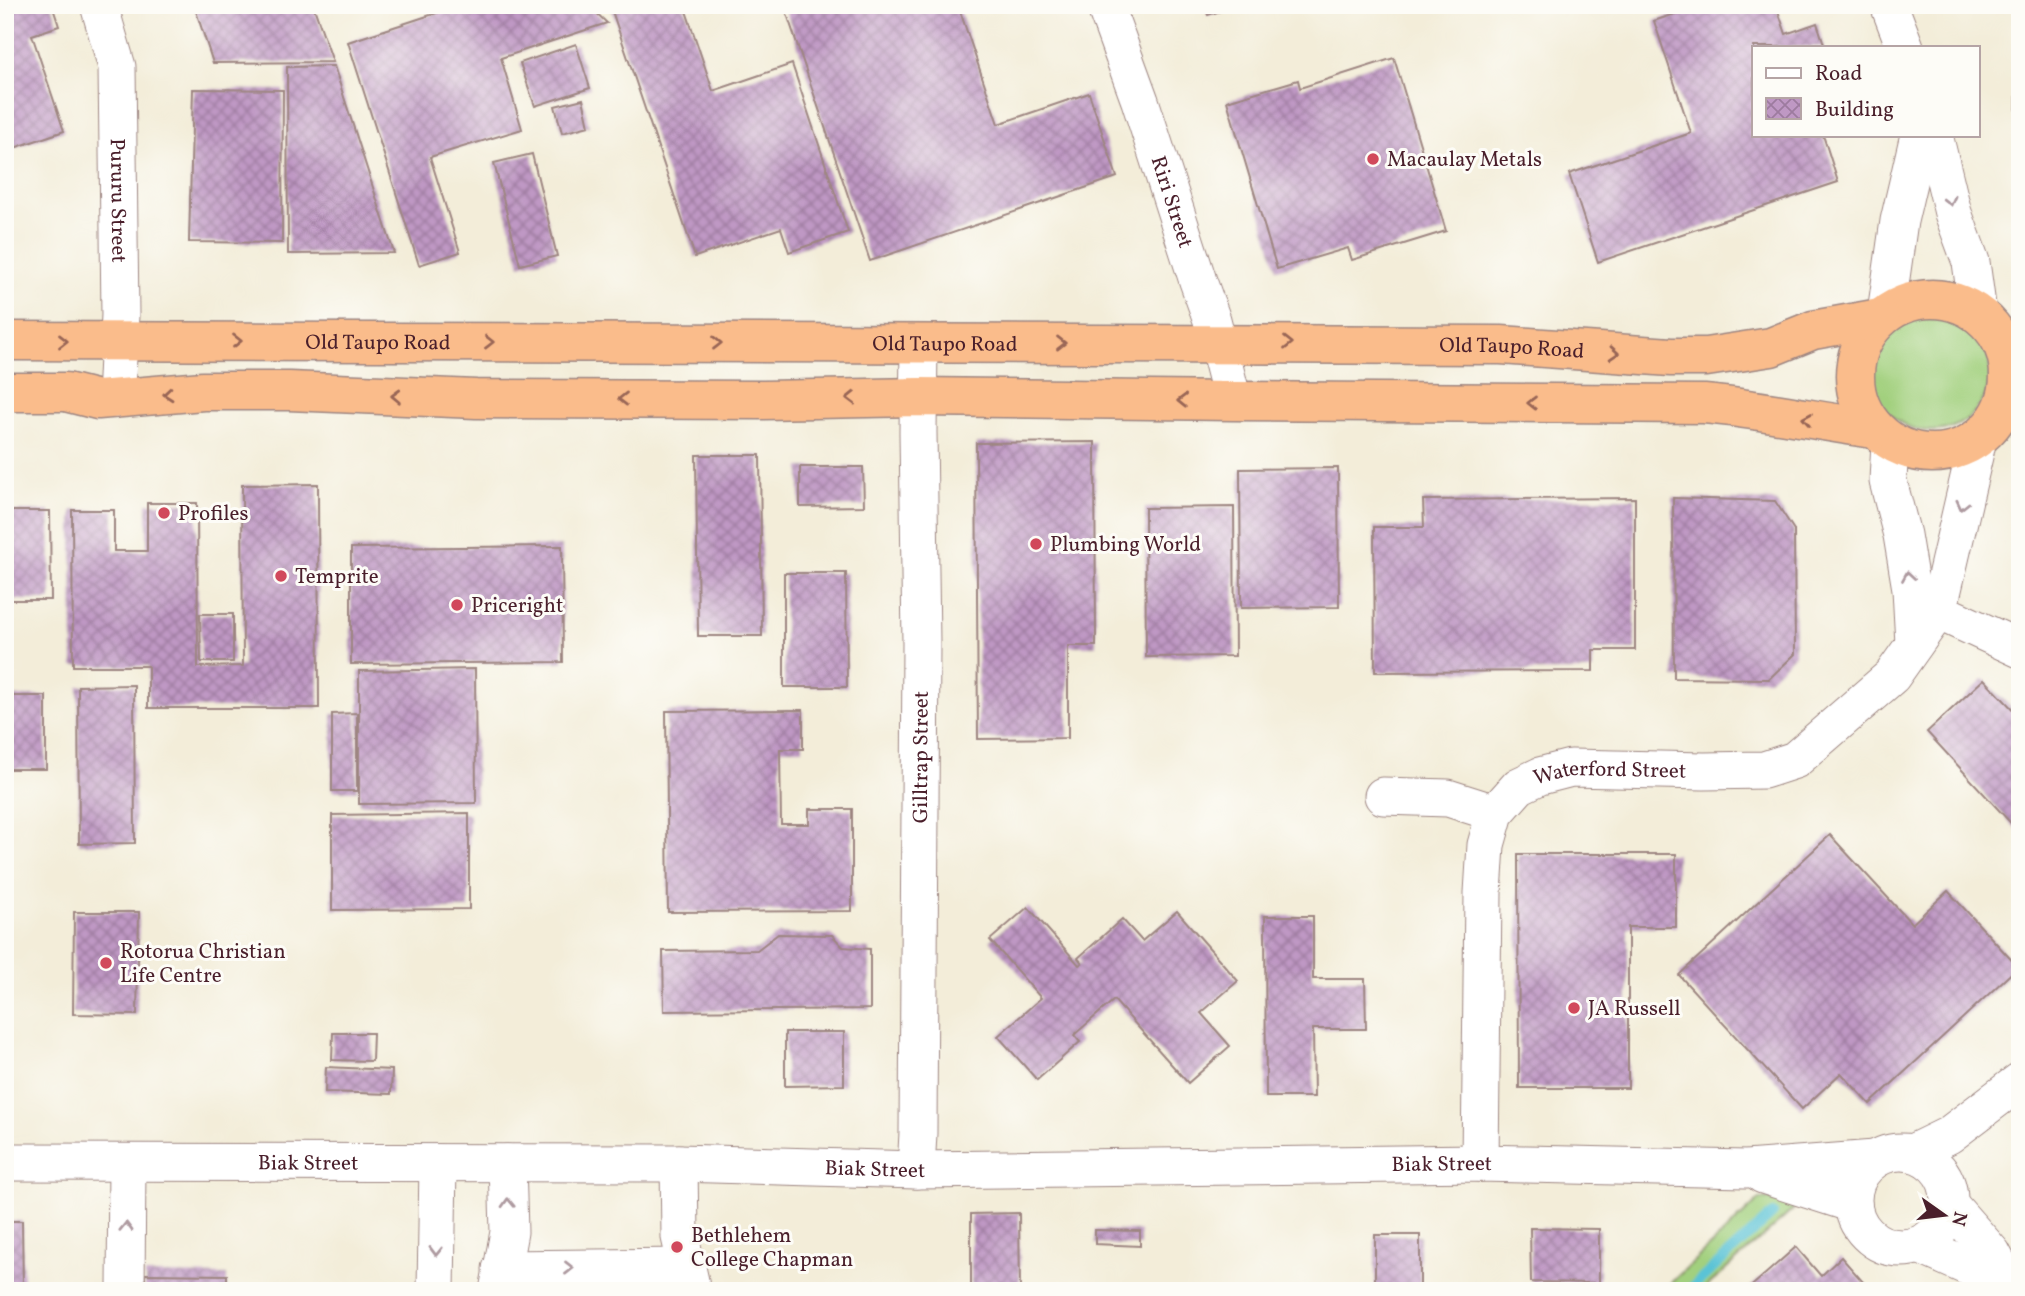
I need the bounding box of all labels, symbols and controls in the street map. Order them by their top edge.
legend [1752,46,1980,136]
text: Road [1815,60,1862,89]
text: Building [1815,96,1894,125]
street label: Pururu Street [102,138,132,263]
place label: Macaulay Metals [1387,146,1542,175]
marker: Macaulay Metals [1365,151,1381,167]
street label: Riri Street [1143,152,1199,252]
one-way arrow [1942,195,1956,207]
street label: Old Taupo Road [305,329,451,358]
street label: Old Taupo Road [872,330,1018,360]
street label: Old Taupo Road [1439,332,1585,367]
one-way arrow [58,333,68,349]
one-way arrow [232,333,243,349]
one-way arrow [484,334,495,350]
one-way arrow [712,335,722,351]
one-way arrow [1056,335,1067,351]
one-way arrow [1284,335,1294,351]
one-way arrow [1608,345,1619,360]
one-way arrow [163,386,174,401]
one-way arrow [390,388,401,403]
one-way arrow [845,390,855,406]
one-way arrow [617,391,628,407]
one-way arrow [1176,393,1187,408]
one-way arrow [1526,395,1536,411]
one-way arrow [1801,412,1813,427]
one-way arrow [1956,499,1971,511]
place label: Profiles [178,500,249,529]
marker: Profiles [156,505,172,521]
place label: Plumbing World [1050,531,1201,560]
marker: Plumbing World [1028,536,1044,552]
place label: Temprite [295,563,379,592]
marker: Temprite [273,568,289,584]
one-way arrow [1901,570,1916,582]
place label: Priceright [471,592,563,621]
marker: Priceright [449,597,465,613]
street label: Gilltrap Street [907,691,937,823]
street label: Waterford Street [1530,755,1687,793]
place label: Rotorua Christian Life Centre [120,938,286,991]
marker: Rotorua Christian Life Centre [98,955,114,971]
place label: JA Russell [1588,995,1681,1024]
marker: JA Russell [1566,1000,1582,1016]
street label: Biak Street [258,1149,358,1179]
street label: Biak Street [1391,1150,1492,1180]
street label: Biak Street [824,1154,925,1186]
north arrow [1910,1180,1980,1250]
one-way arrow [500,1197,516,1208]
text: N [1944,1209,1973,1229]
one-way arrow [118,1221,134,1231]
place label: Bethlehem College Chapman [691,1222,853,1275]
marker: Bethlehem College Chapman [669,1239,685,1255]
one-way arrow [429,1246,444,1257]
one-way arrow [564,1260,575,1276]

